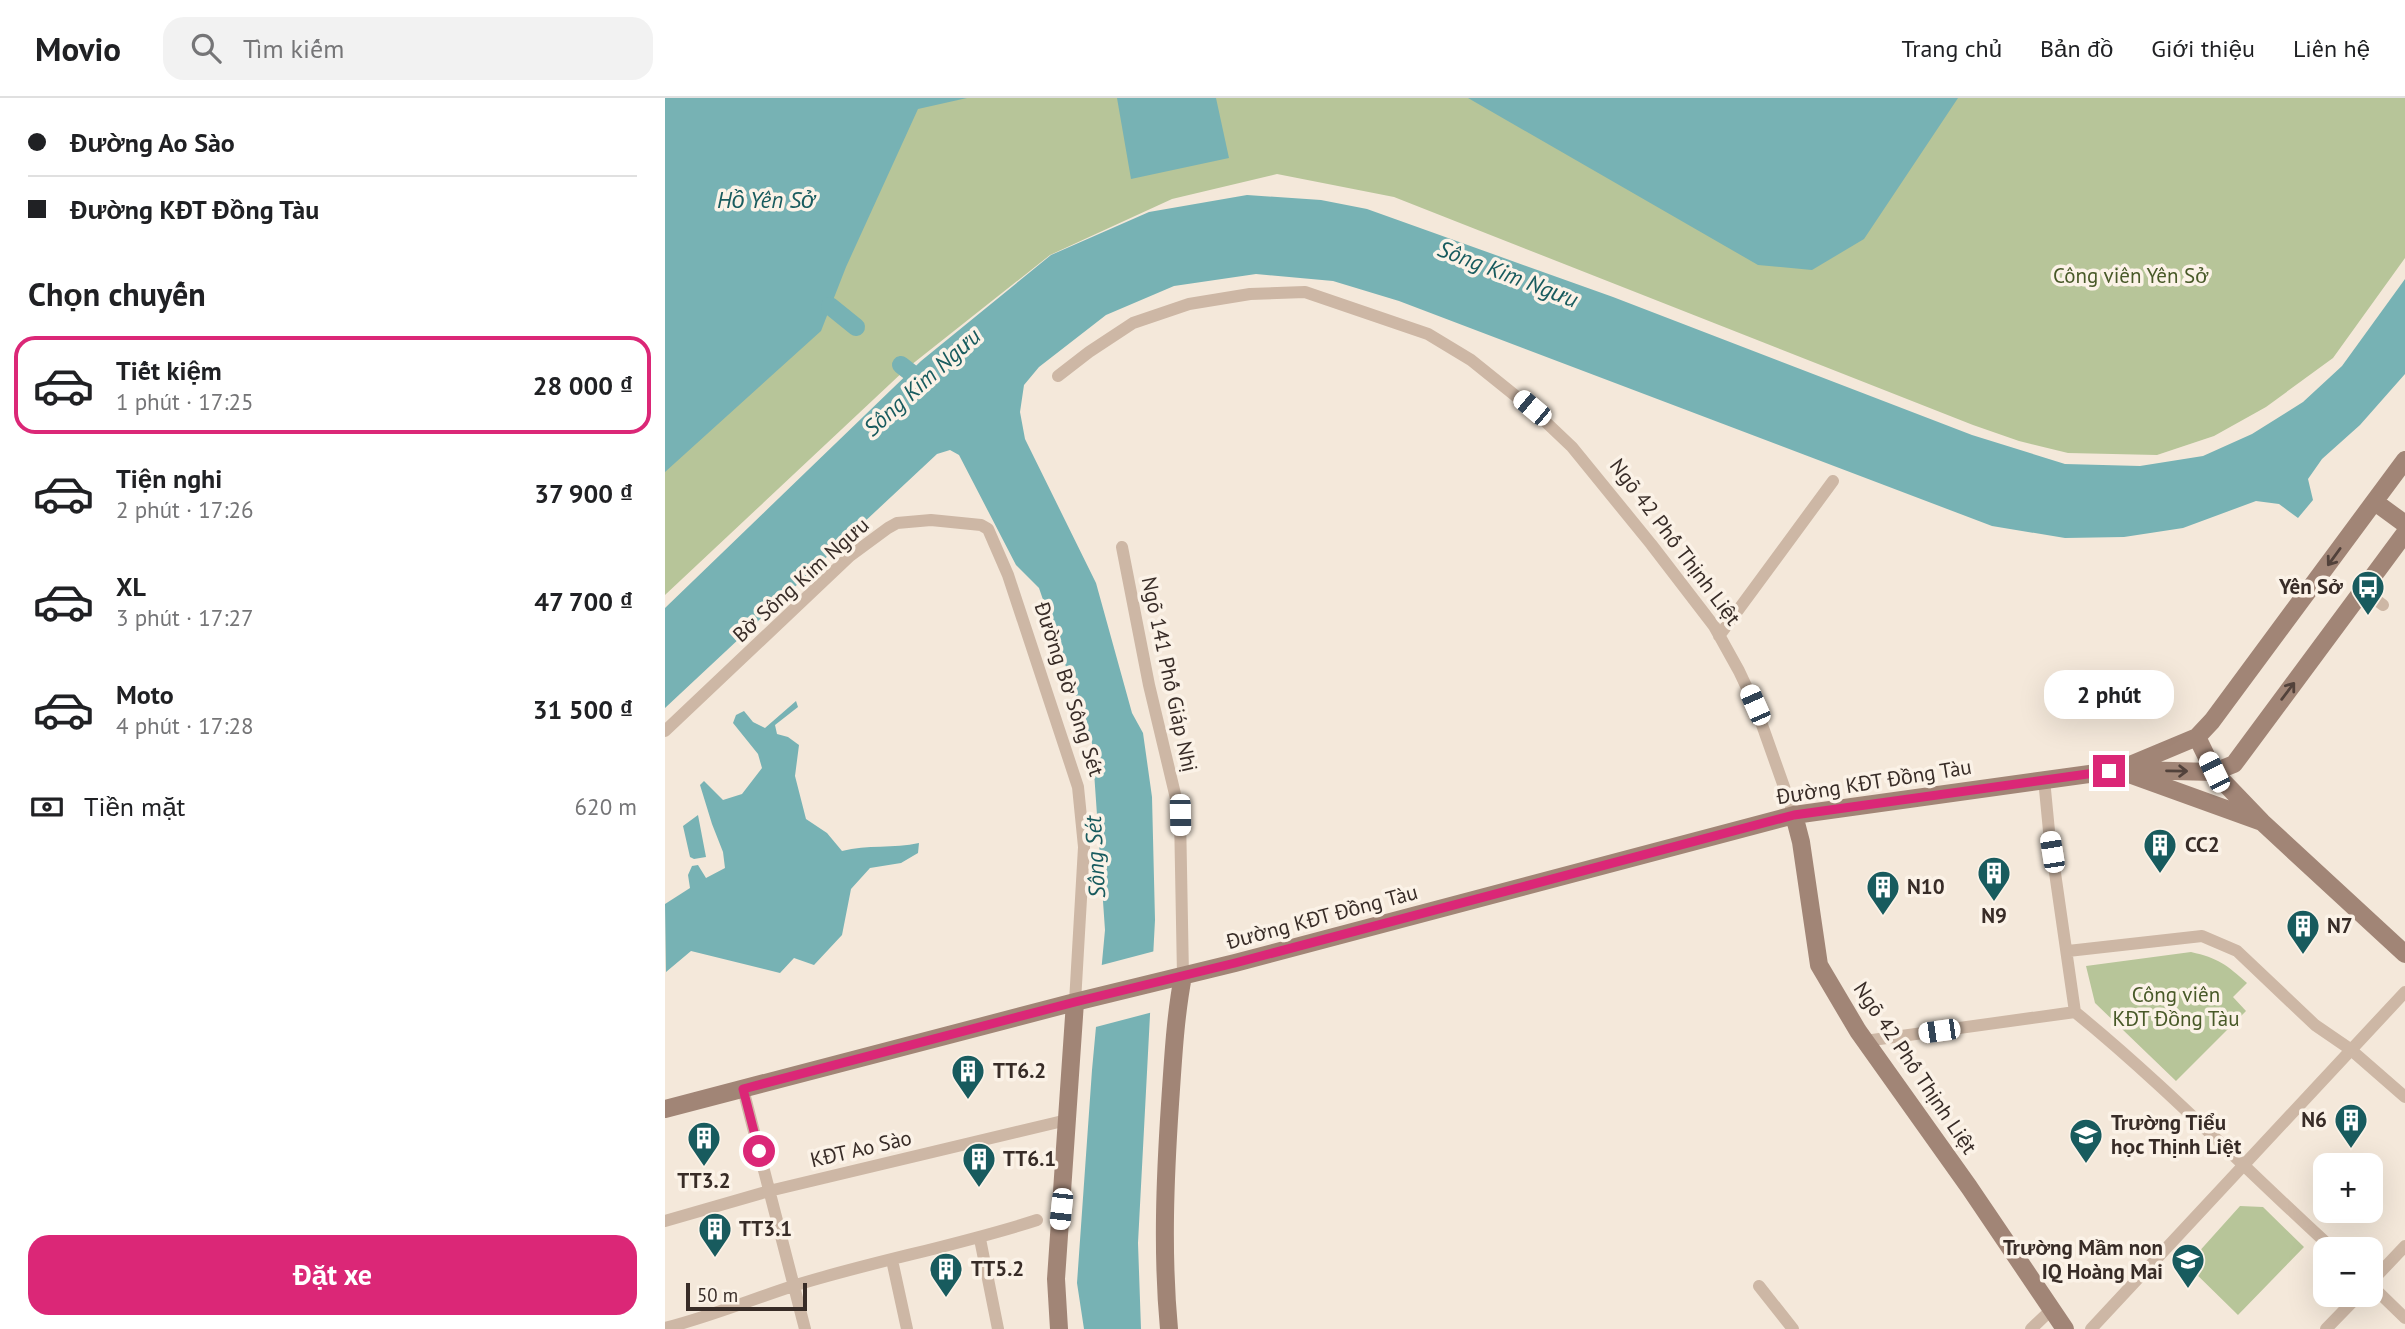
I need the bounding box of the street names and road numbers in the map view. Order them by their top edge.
street label: Ngõ 42 Phố Thịnh Liệt [1604,453,1747,630]
street label: Bờ Sông Kim Ngưu [727,511,874,648]
street label: Ngõ 141 Phố Giáp Nhị [1136,574,1203,774]
street label: Đường Bờ Sông Sét [1028,597,1110,779]
street label: Đường KĐT Đồng Tàu [1774,753,1973,810]
street label: Đường KĐT Đồng Tàu [1222,878,1421,955]
street label: Ngõ 42 Phố Thịnh Liệt [1848,976,1983,1159]
street label: KĐT Ao Sào [808,1124,914,1173]

